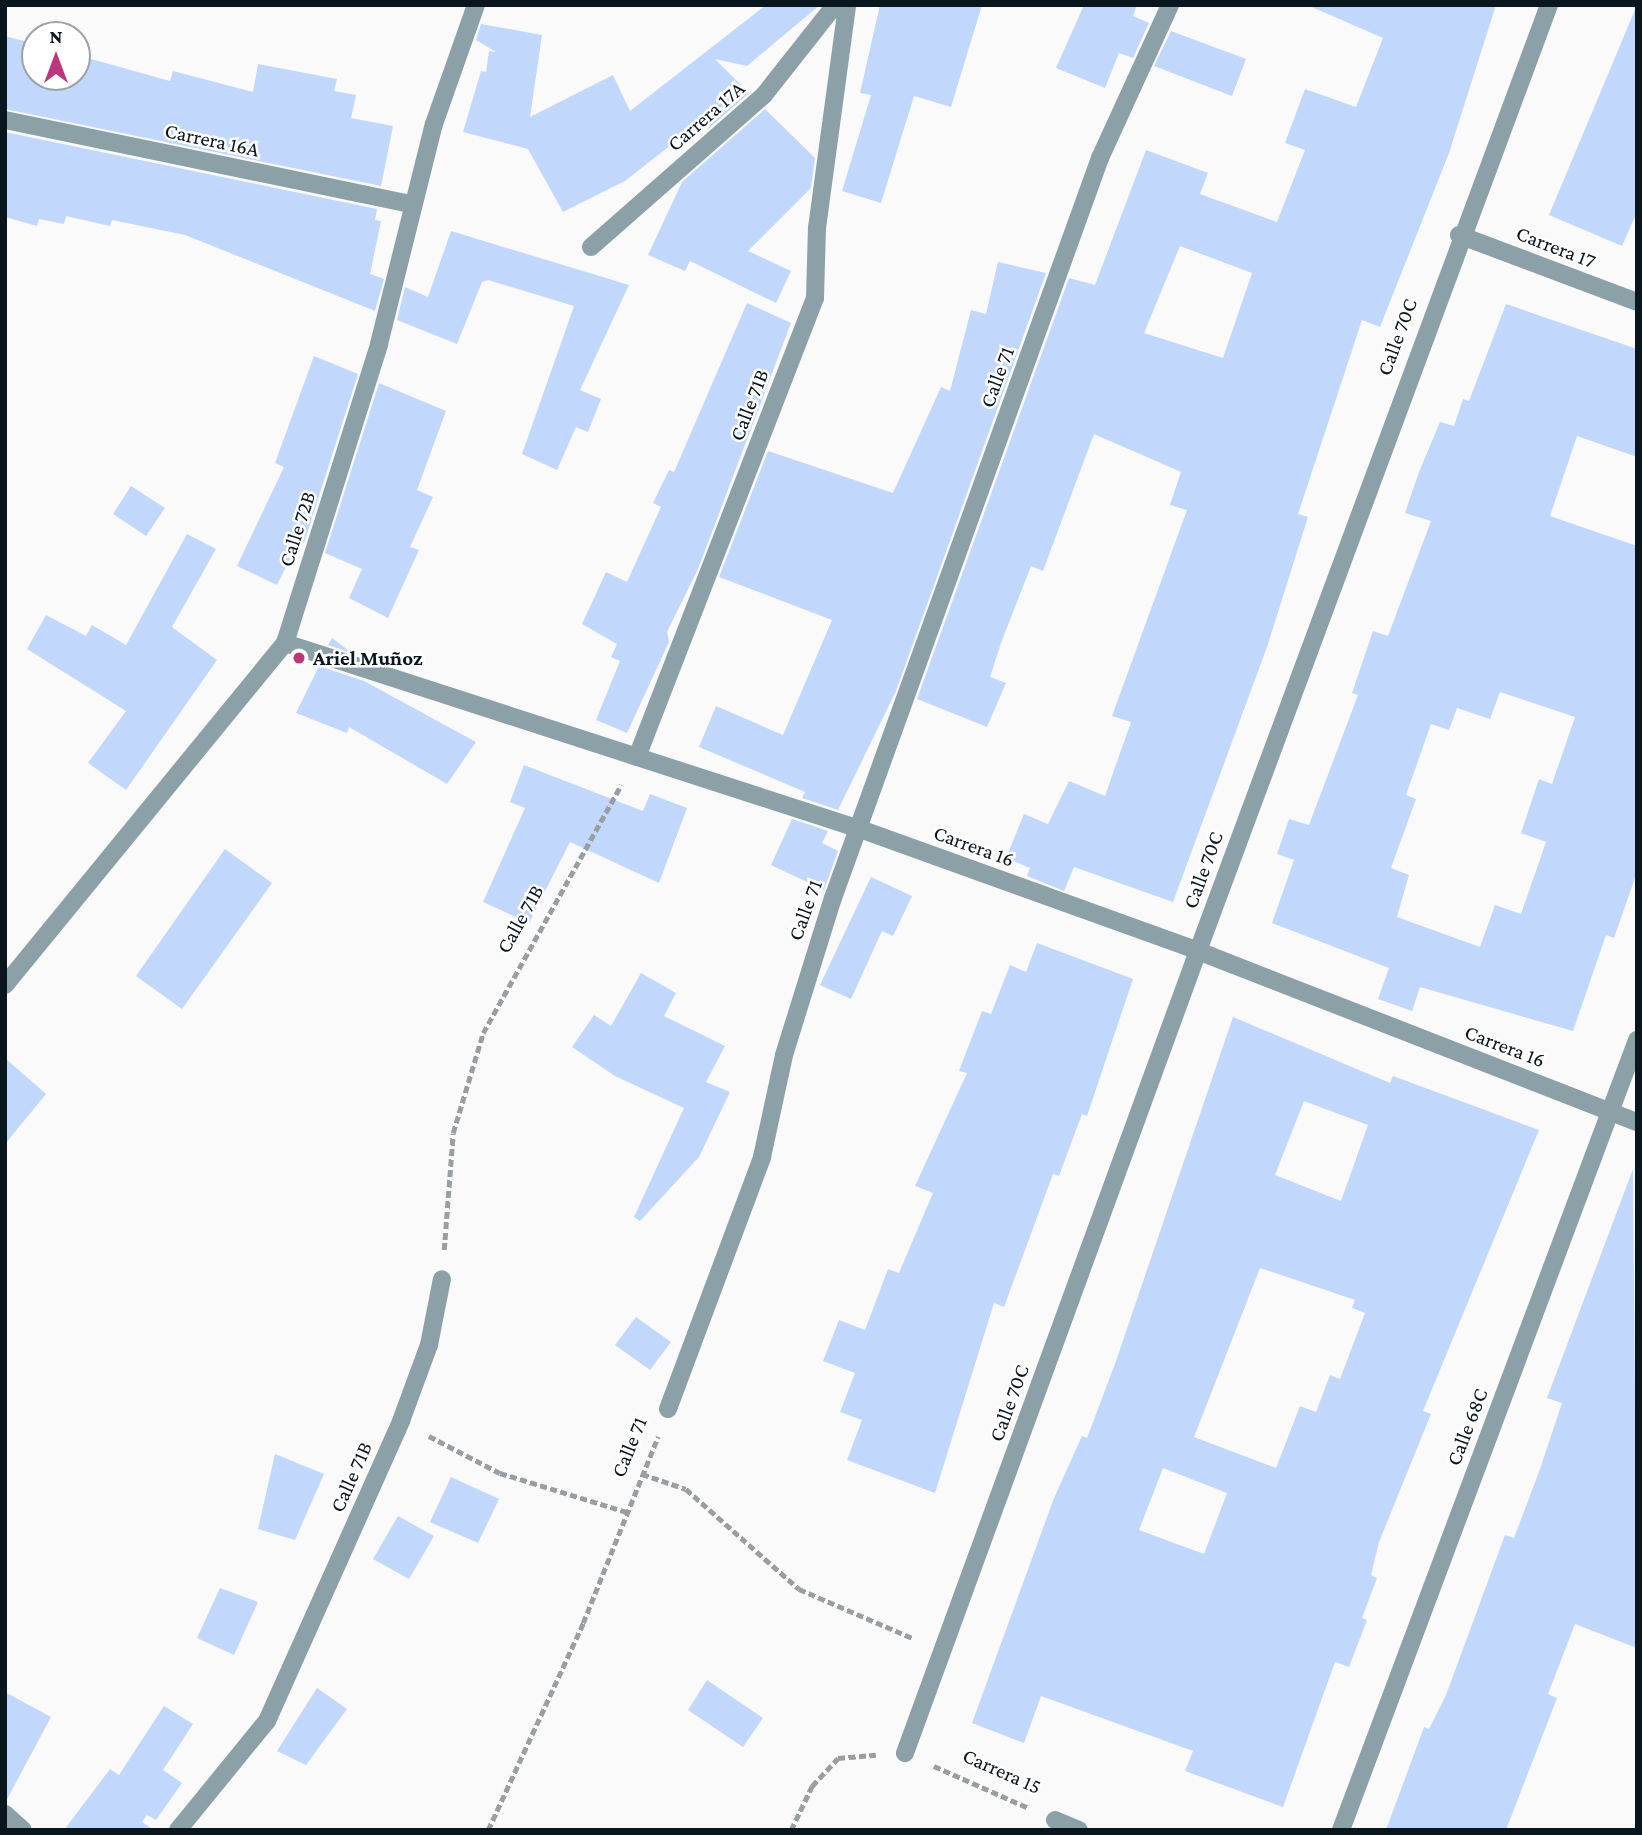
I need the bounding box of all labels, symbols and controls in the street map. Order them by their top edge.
north arrow [21,21,91,91]
text: N [50,26,62,47]
street label: Carrera 17A [662,76,750,156]
street label: Carrera 16A [163,118,261,162]
street label: Carrera 17 [1513,220,1599,274]
street label: Calle 70C [1372,295,1422,379]
street label: Calle 71 [974,343,1020,411]
street label: Calle 71B [724,366,774,444]
street label: Calle 72B [273,488,321,570]
place label: Ariel Muñoz [313,645,423,671]
marker: Ariel Muñoz [291,650,307,666]
street label: Carrera 16 [930,820,1018,872]
street label: Calle 70C [1178,828,1228,912]
street label: Calle 71 [782,876,828,944]
street label: Calle 71B [491,880,549,958]
street label: Carrera 16 [1461,1019,1549,1073]
street label: Calle 70C [984,1361,1034,1445]
street label: Calle 68C [1441,1385,1493,1469]
street label: Calle 71 [606,1413,652,1481]
street label: Calle 71B [324,1438,378,1516]
street label: Carrera 15 [959,1743,1045,1799]

